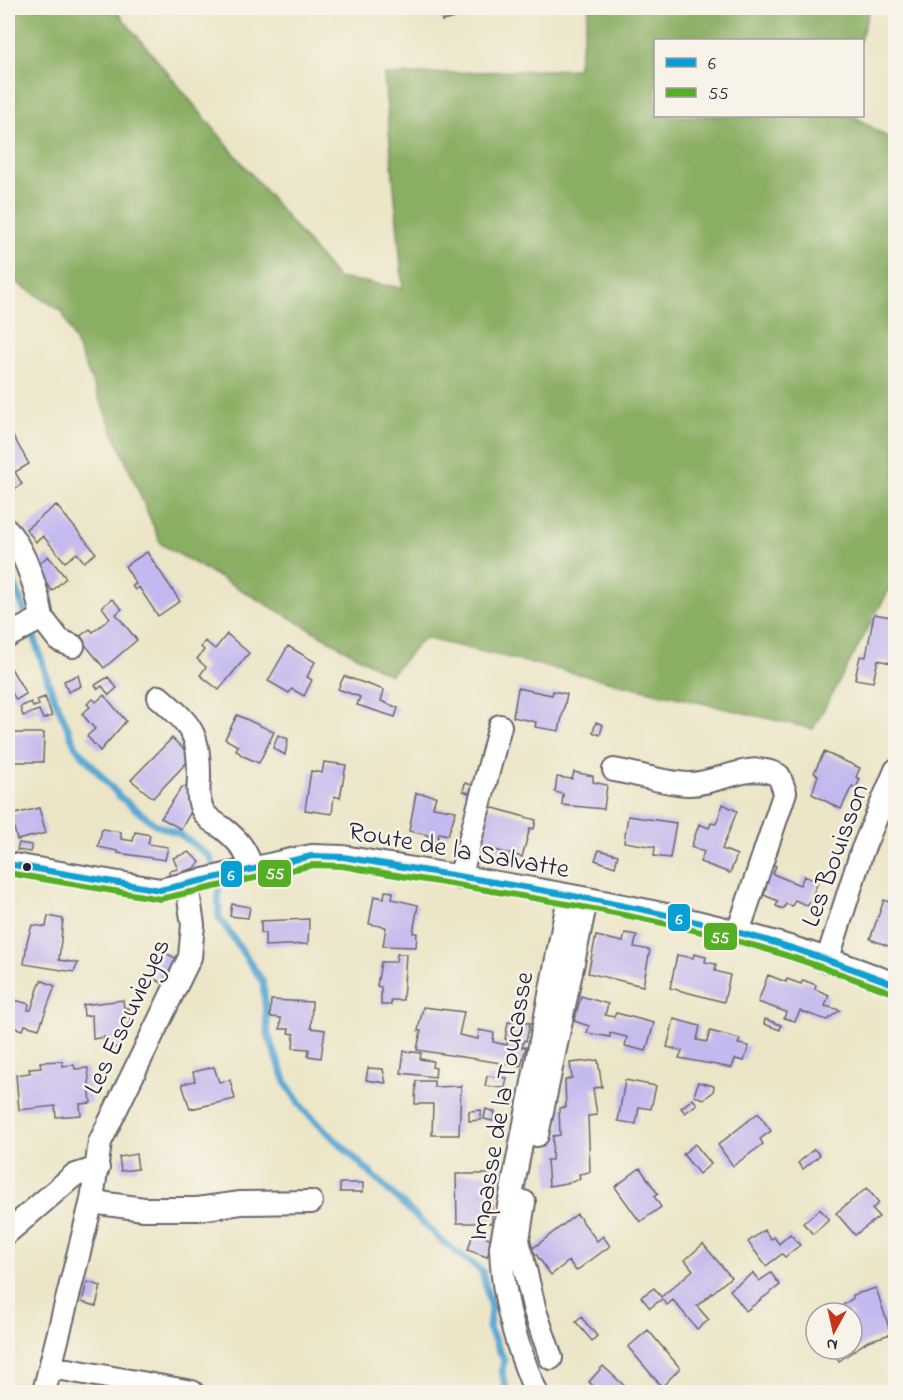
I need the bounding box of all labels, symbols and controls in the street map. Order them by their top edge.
legend [654,39,864,117]
text: 6 [708,52,716,78]
text: 55 [708,82,729,108]
street label: Les Bouisson [792,779,880,933]
street label: Route de la Salvatte [345,813,573,890]
line badge: 55 [257,859,292,888]
line badge: 6 [220,860,243,888]
unlabelled marker [21,861,33,873]
text: 55 [266,863,285,887]
text: 6 [226,864,235,888]
line badge: 6 [667,903,691,932]
text: 6 [674,908,683,932]
line badge: 55 [703,922,738,951]
text: 55 [711,927,730,951]
street label: Les Escuvieyes [75,933,181,1102]
street label: Impasse de la Toucasse [460,968,546,1244]
north arrow [804,1301,864,1361]
text: N [825,1331,839,1357]

